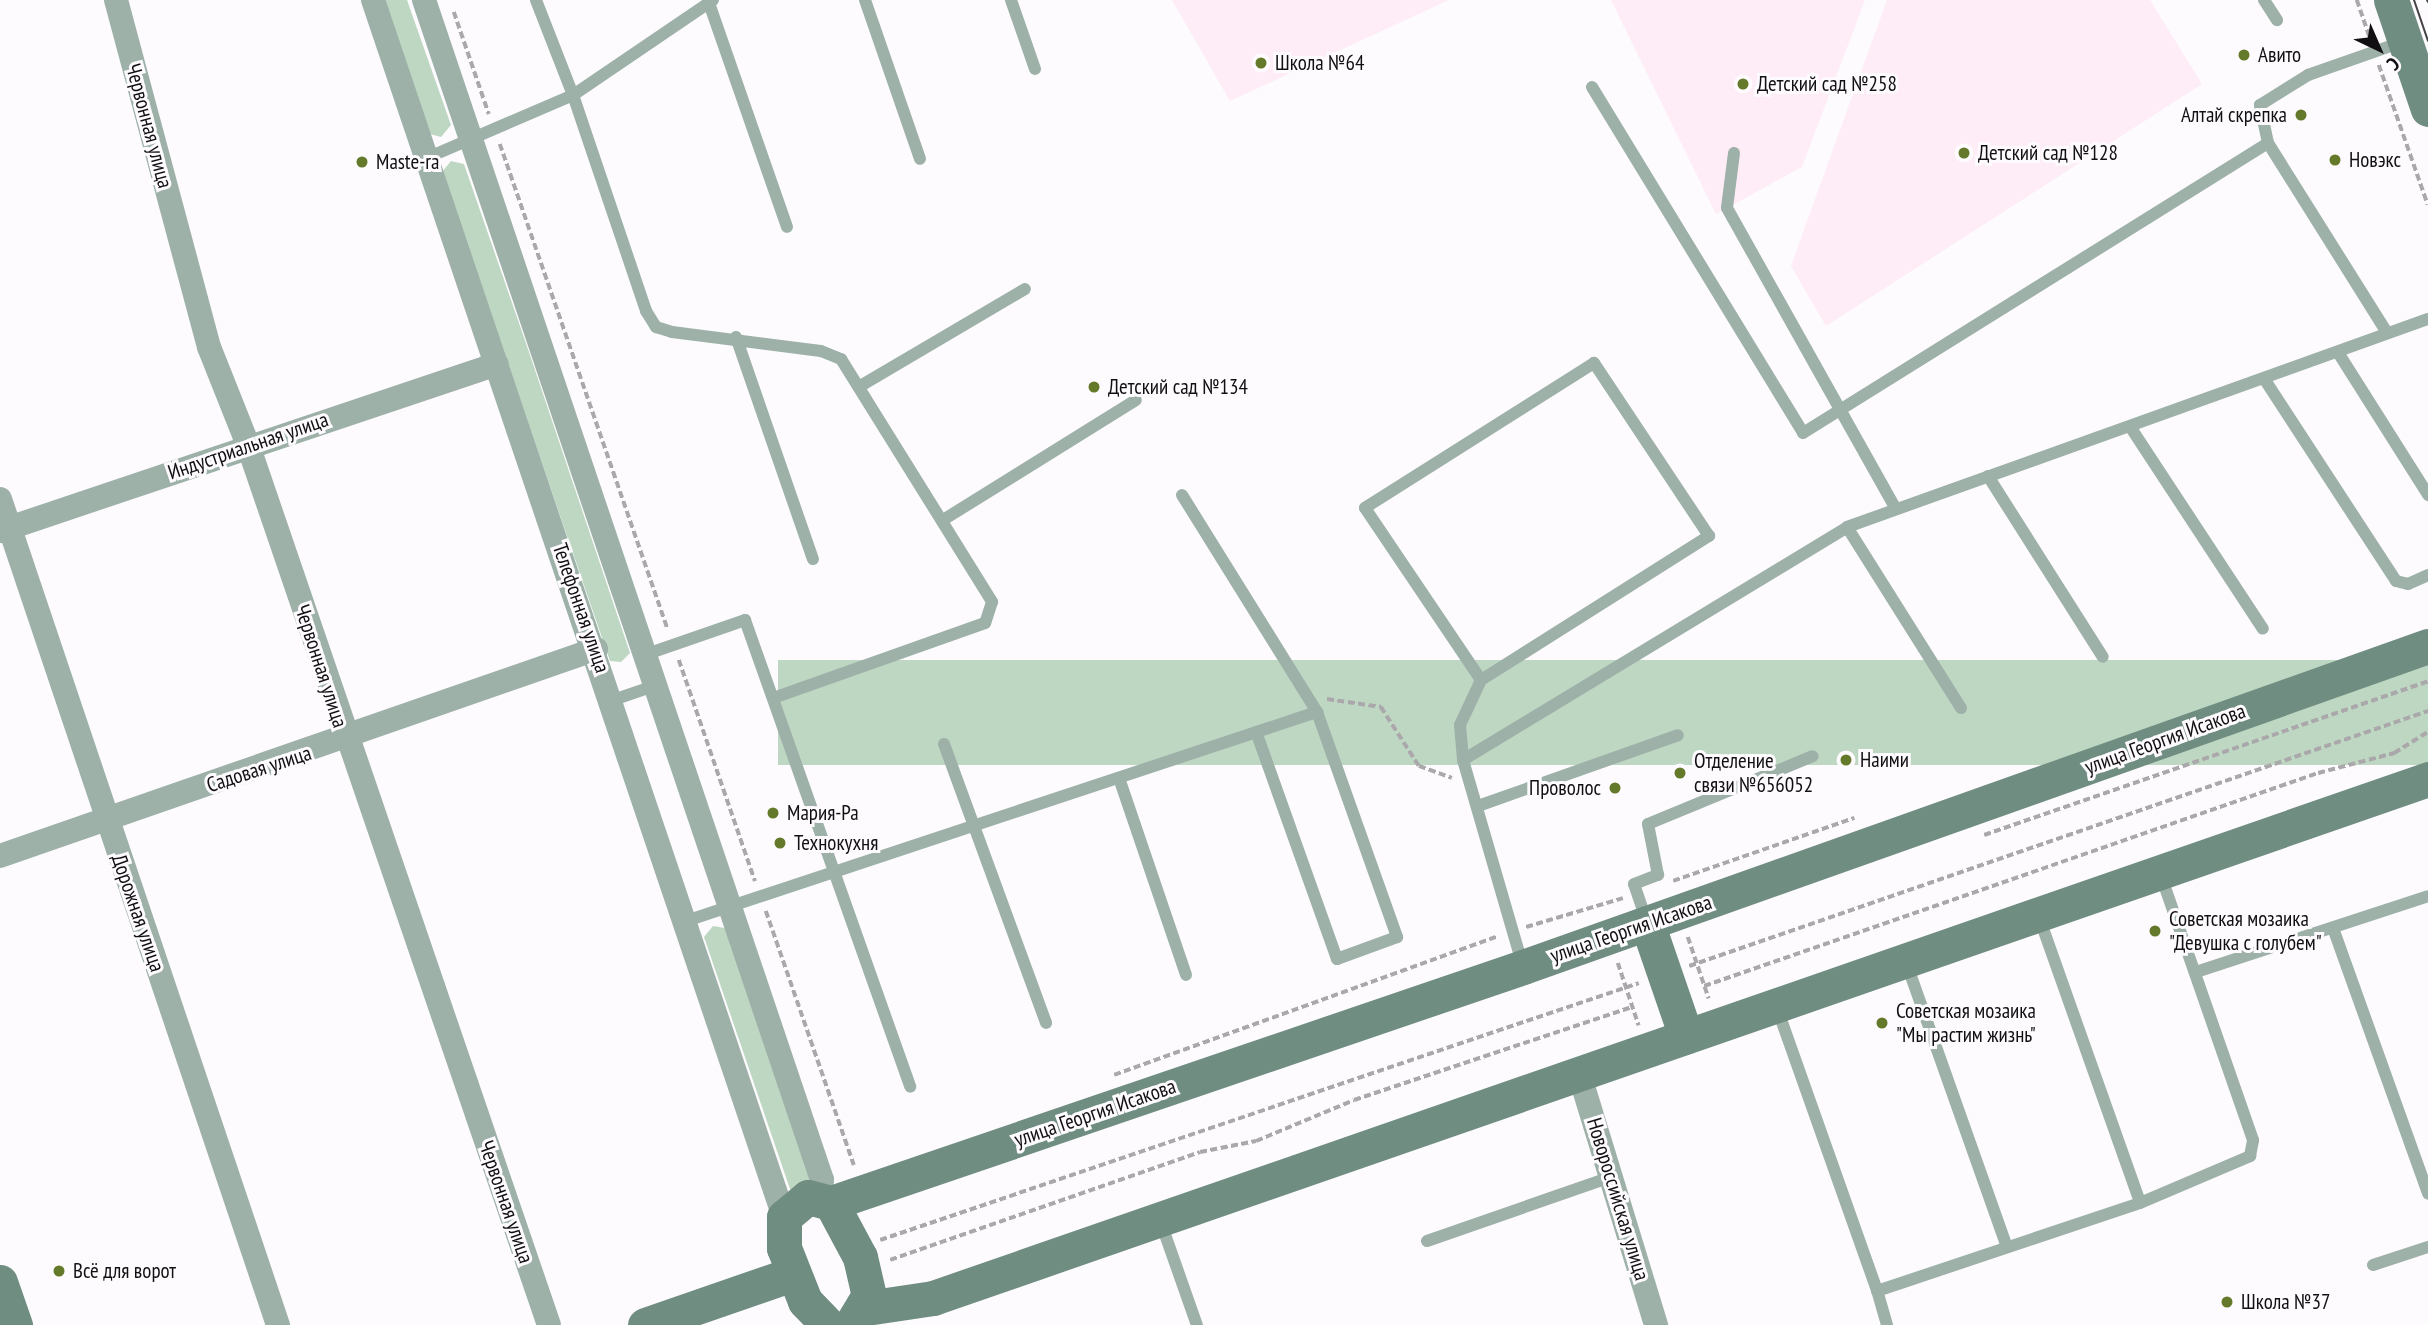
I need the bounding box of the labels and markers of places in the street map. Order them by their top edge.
place label: Авито [2258,42,2301,68]
marker: Авито [2236,47,2252,63]
place label: Школа №64 [1275,50,1364,76]
marker: Школа №64 [1253,55,1269,71]
place label: Детский сад №258 [1757,71,1897,97]
marker: Детский сад №258 [1735,76,1751,92]
place label: Алтай скрепка [2181,102,2287,128]
marker: Алтай скрепка [2293,107,2309,123]
place label: Детский сад №128 [1978,140,2118,166]
marker: Детский сад №128 [1956,145,1972,161]
place label: Новэкс [2349,147,2401,173]
place label: Maste-ra [376,149,439,175]
marker: Новэкс [2327,152,2343,168]
marker: Maste-ra [354,154,370,170]
place label: Детский сад №134 [1108,374,1248,400]
marker: Детский сад №134 [1086,379,1102,395]
place label: Наими [1860,747,1909,773]
place label: Отделение связи №656052 [1694,748,1813,798]
marker: Наими [1838,752,1854,768]
marker: Отделение связи №656052 [1672,765,1688,781]
place label: Проволос [1529,775,1601,801]
marker: Проволос [1607,780,1623,796]
place label: Мария-Ра [787,800,859,826]
marker: Мария-Ра [765,805,781,821]
place label: Технокухня [794,830,878,856]
marker: Технокухня [772,835,788,851]
place label: Советская мозаика "Девушка с голубем" [2169,906,2322,956]
marker: Советская мозаика "Девушка с голубем" [2147,923,2163,939]
place label: Советская мозаика "Мы растим жизнь" [1896,998,2036,1048]
marker: Советская мозаика "Мы растим жизнь" [1874,1015,1890,1031]
place label: Всё для ворот [73,1258,176,1284]
marker: Всё для ворот [51,1263,67,1279]
place label: Школа №37 [2241,1289,2330,1315]
marker: Школа №37 [2219,1294,2235,1310]

